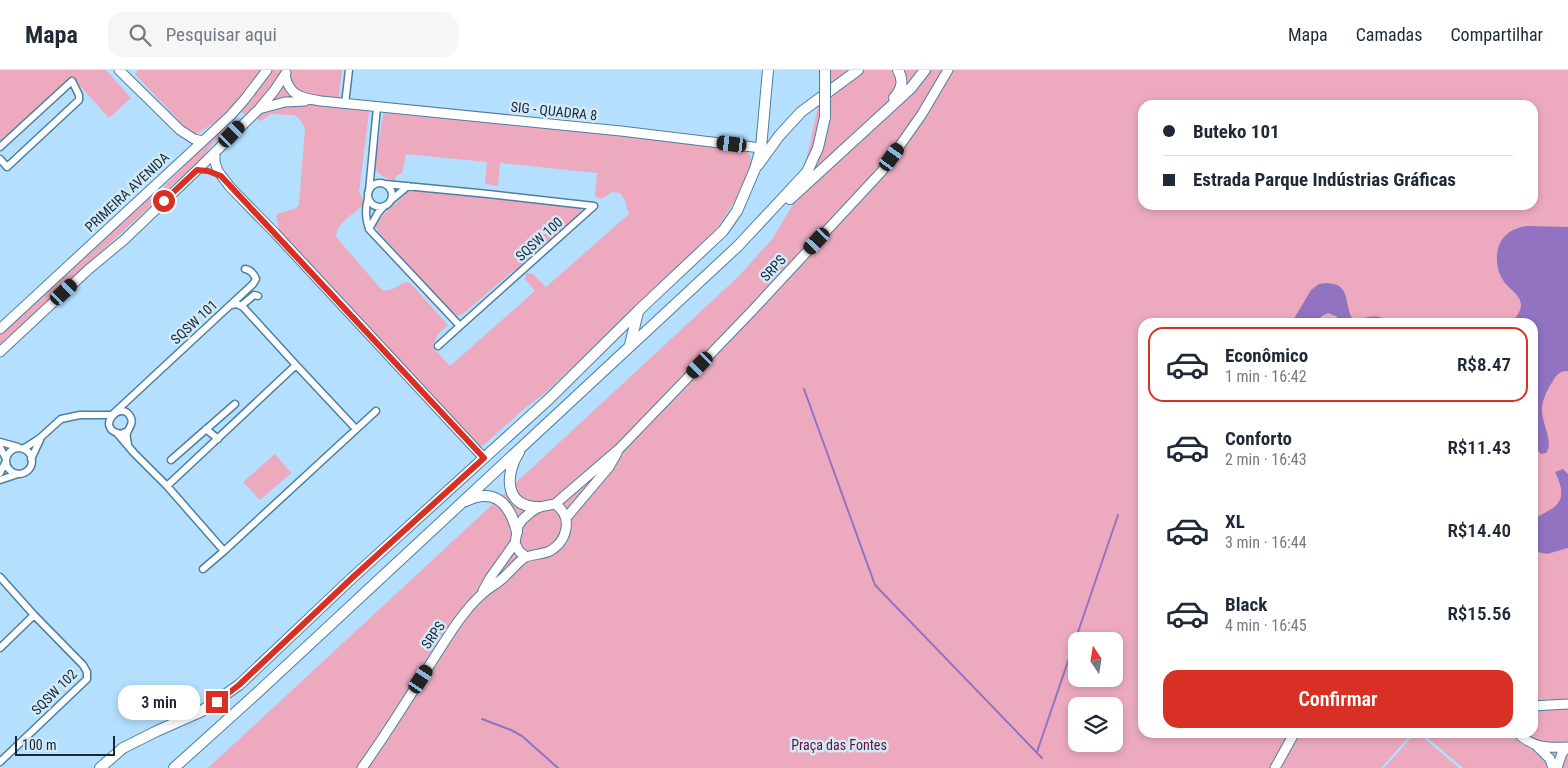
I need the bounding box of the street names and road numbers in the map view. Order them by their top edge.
street label: SIG - QUADRA 8 [510,99,598,123]
street label: PRIMEIRA AVENIDA [82,149,172,235]
street label: SQSW 100 [512,214,566,264]
street label: SRPS [757,252,789,284]
street label: SQSW 101 [168,297,220,347]
street label: SRPS [418,618,448,652]
street label: SQSW 102 [28,666,80,718]

